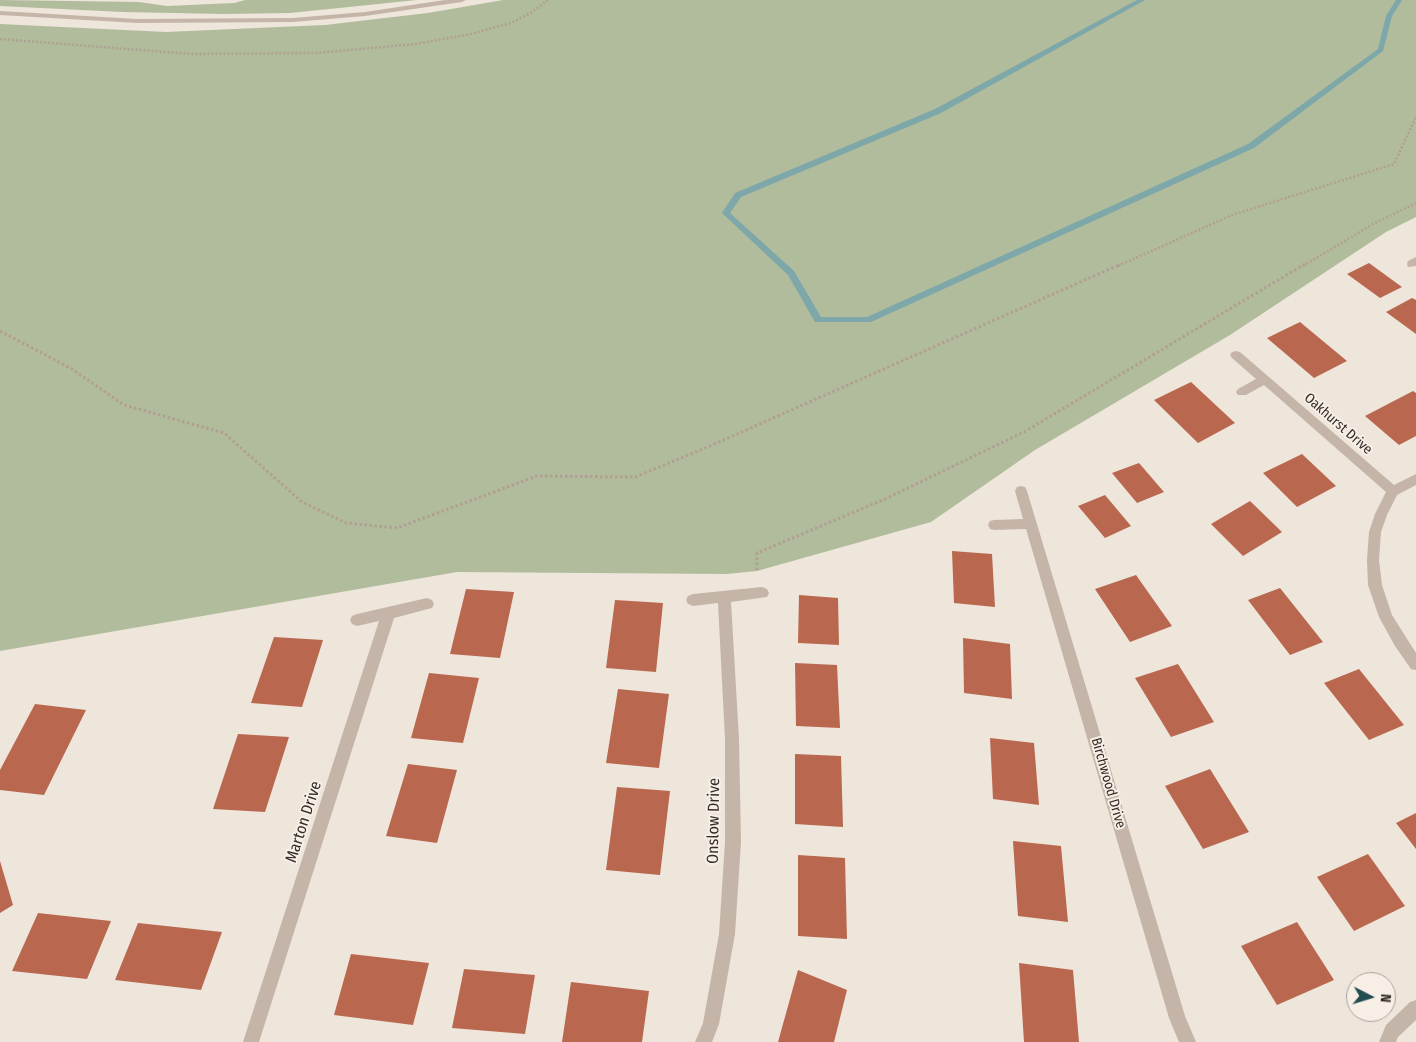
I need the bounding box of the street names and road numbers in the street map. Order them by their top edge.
street label: Oakhurst Drive [1300,390,1376,458]
street label: Birchwood Drive [1087,736,1129,830]
street label: Onslow Drive [704,778,724,864]
street label: Marton Drive [282,779,326,865]

